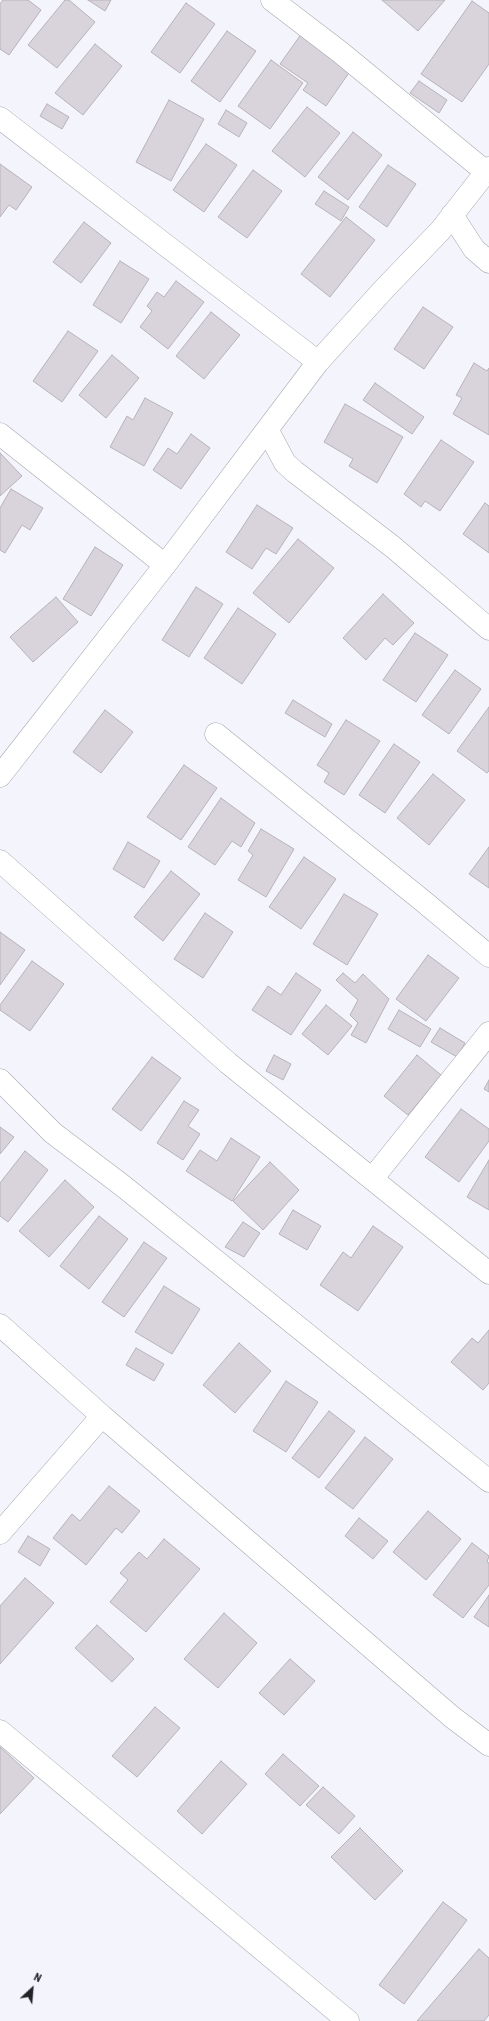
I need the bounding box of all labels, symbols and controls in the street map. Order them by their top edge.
north arrow [12,1969,52,2009]
text: N [32,1970,43,1985]

